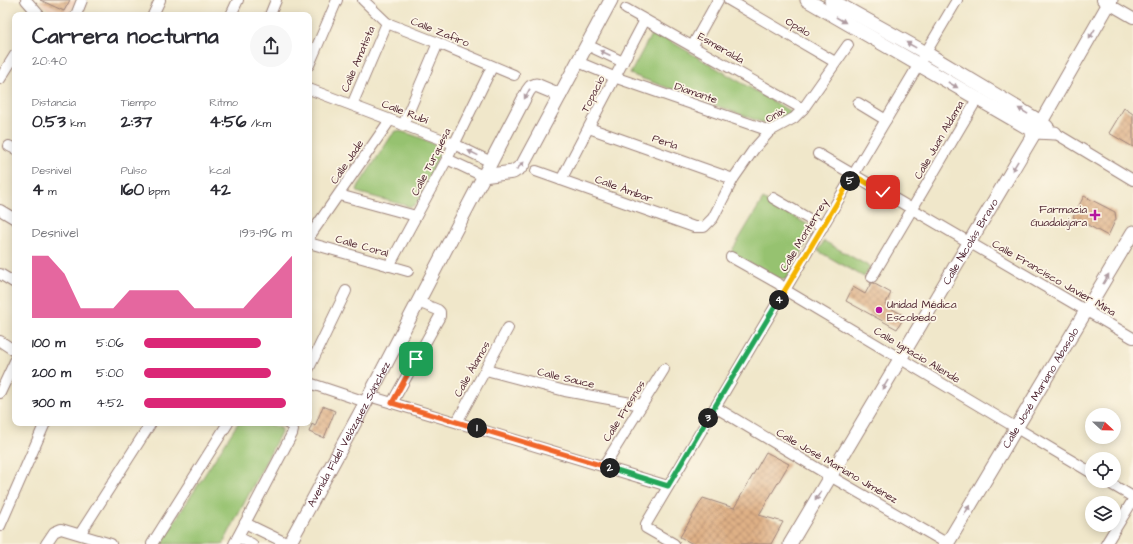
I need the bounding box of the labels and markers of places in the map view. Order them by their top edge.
pin: 5 [840,171,860,191]
pin [866,175,900,209]
place label: Farmacia Guadalajara [1030,202,1087,230]
marker: Farmacia Guadalajara [1090,210,1100,220]
pin: 4 [769,290,789,310]
place label: Unidad Médica Escobedo [887,297,957,325]
marker: Unidad Médica Escobedo [874,305,884,315]
pin [399,342,433,376]
pin: 3 [698,408,718,428]
pin: 1 [467,418,487,438]
pin: 2 [600,458,620,478]

